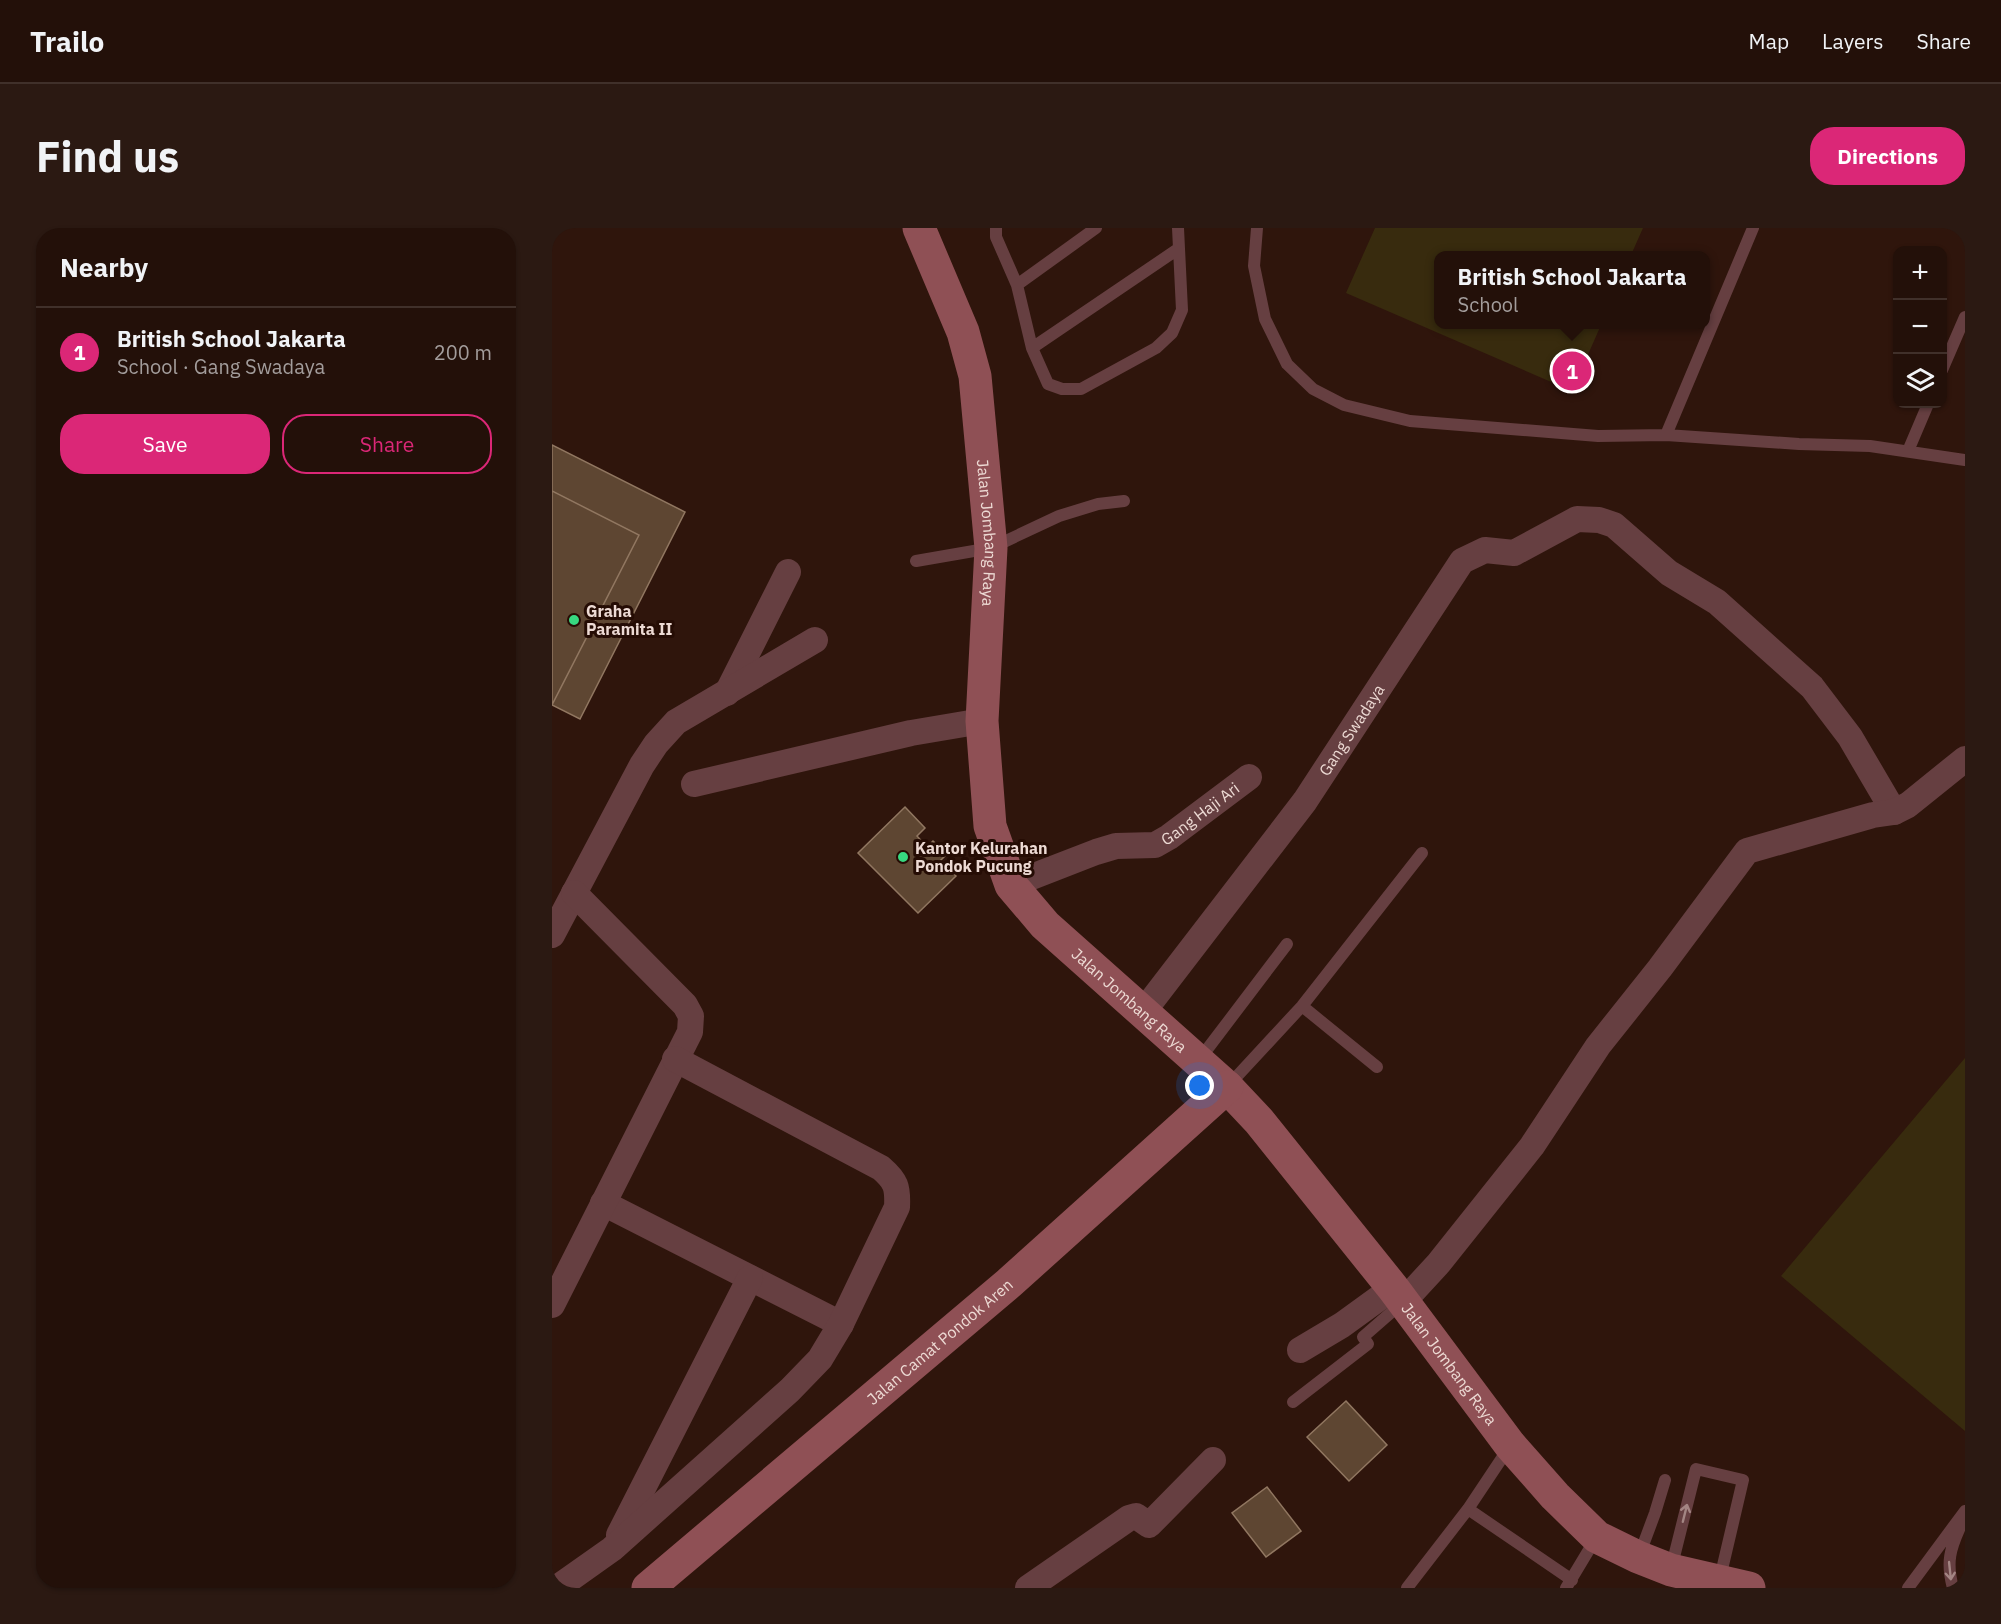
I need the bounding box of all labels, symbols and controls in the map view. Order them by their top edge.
text: Trailo [30,23,104,60]
text: Map [1749,27,1789,55]
text: Layers [1822,27,1884,55]
text: Share [1917,27,1971,55]
button: Directions [1810,127,1965,185]
text: Find us [36,129,179,184]
map controls [1893,246,1947,408]
button: + [1893,246,1947,300]
text: Nearby [60,250,148,284]
popup [1434,251,1710,329]
text: British School Jakarta [1458,262,1686,291]
text: School [1458,291,1518,318]
button: − [1893,300,1947,354]
text: British School Jakarta [117,324,346,353]
text: 1 [74,339,86,366]
text: 200 m [434,339,492,366]
pin: 1 [1552,348,1592,394]
text: School · Gang Swadaya [117,353,325,380]
button: layers [1893,354,1947,408]
button: Save [60,414,270,474]
button: Share [282,414,492,474]
street label: Jalan Jombang Raya [973,458,1001,607]
place label: Graha Paramita II [586,601,673,639]
marker: Graha Paramita II [567,613,581,627]
street label: Gang Swadaya [1314,680,1389,779]
street label: Gang Haji Ari [1157,778,1243,849]
place label: Kantor Kelurahan Pondok Pucung [915,838,1048,876]
marker: Kantor Kelurahan Pondok Pucung [896,850,910,864]
street label: Jalan Jombang Raya [1068,944,1192,1057]
your location [1185,1071,1214,1100]
street label: Jalan Camat Pondok Aren [863,1274,1017,1409]
street label: Jalan Jombang Raya [1397,1299,1502,1429]
one-way arrow [1679,1504,1691,1523]
one-way arrow [1945,1561,1956,1581]

